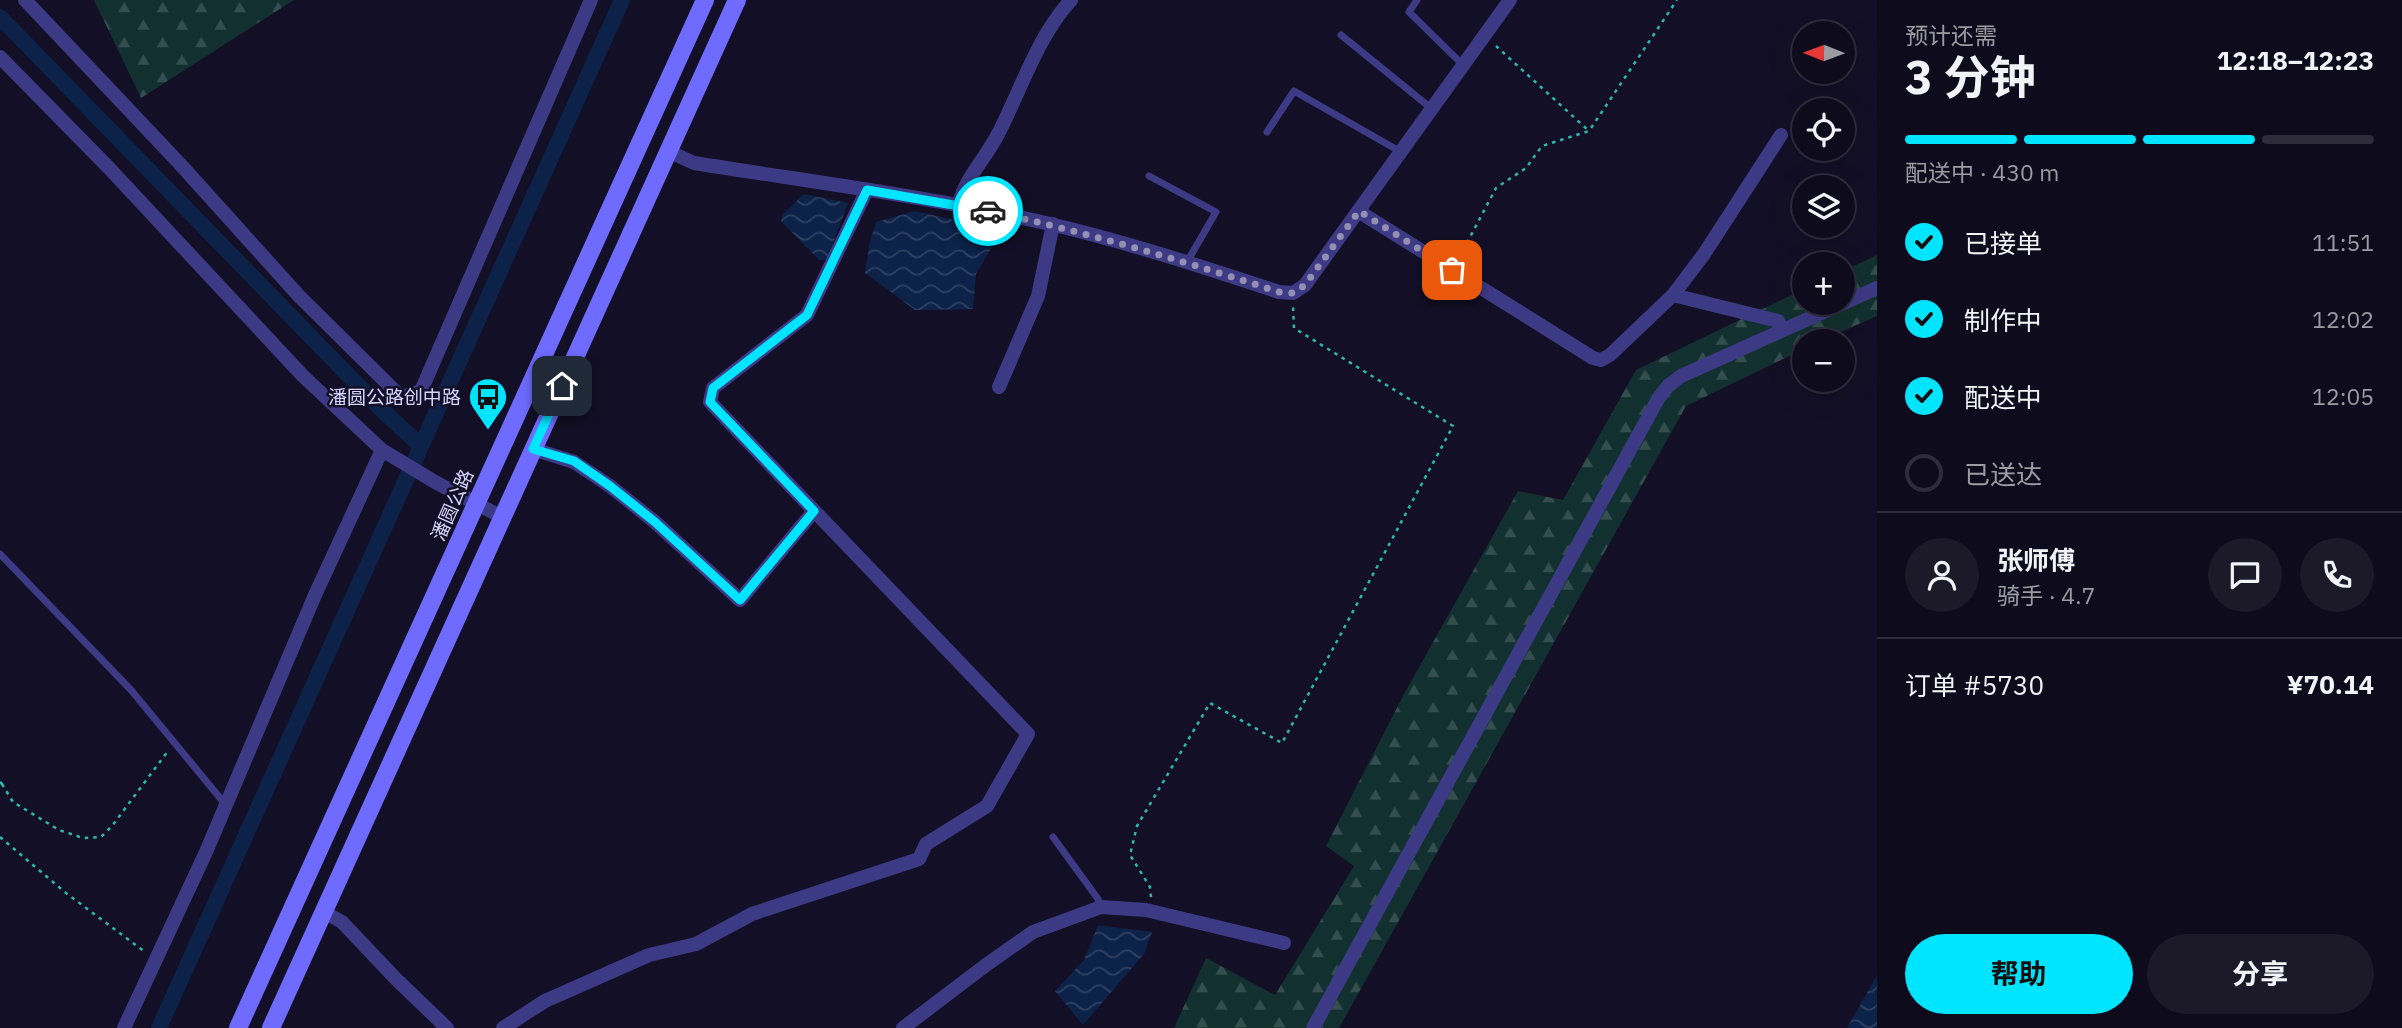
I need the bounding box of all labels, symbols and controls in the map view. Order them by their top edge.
text: 预计还需 [1905,20,1997,50]
north arrow [1792,21,1855,84]
map controls [1792,21,1855,392]
text: 12:18–12:23 [2217,43,2374,77]
text: 3 分钟 [1905,47,2035,107]
button: locate [1792,98,1855,161]
text: 配送中 · 430 m [1905,157,2059,187]
button: layers [1792,175,1855,238]
courier [953,176,1023,246]
icon: car [969,192,1007,230]
icon: check [1905,223,1943,261]
text: 已接单 [1964,226,2042,260]
text: 11:51 [2312,227,2374,257]
pin [1422,240,1482,300]
icon: bag [1433,251,1471,289]
button: + [1792,252,1855,315]
icon: check [1905,300,1943,338]
text: 制作中 [1964,303,2042,337]
text: 12:02 [2312,304,2374,334]
button: − [1792,329,1855,392]
pin [532,356,592,416]
icon: home [543,367,581,405]
bus stop icon: 潘圆公路创中路 [467,376,509,431]
icon: check [1905,377,1943,415]
text: 配送中 [1964,380,2042,414]
text: 12:05 [2312,381,2374,411]
place label: 潘圆公路创中路 [328,385,461,409]
text: 已送达 [1964,457,2042,491]
street label: 潘圆公路 [426,465,478,545]
button: person [1905,538,1979,612]
button: chat [2208,538,2282,612]
button: phone [2300,538,2374,612]
text: 张师傅 [1997,543,2075,577]
text: 骑手 · 4.7 [1997,580,2095,610]
text: ¥70.14 [2287,667,2374,701]
text: 订单 #5730 [1905,668,2044,702]
button: 帮助 [1905,934,2133,1014]
button: 分享 [2147,934,2374,1014]

